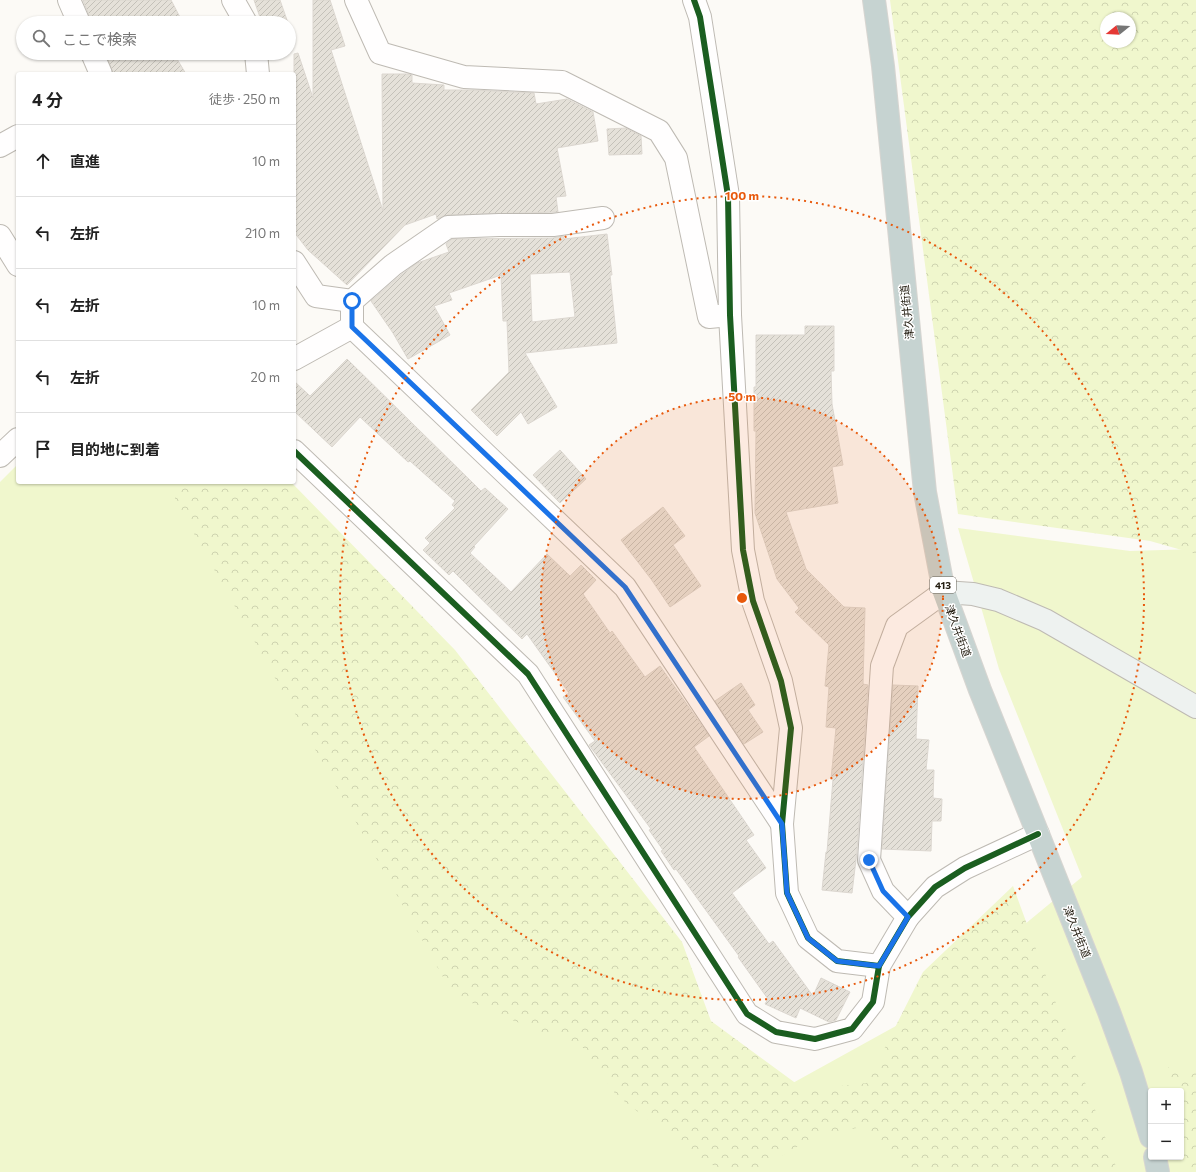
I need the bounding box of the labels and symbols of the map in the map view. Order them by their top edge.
north arrow [1100,12,1136,48]
text: 100 m [725,188,759,202]
street label: 津久井街道 [897,284,916,340]
route start [343,292,361,310]
text: 50 m [728,389,756,403]
road number: 413 [930,577,956,593]
centre of rings [735,591,749,605]
street label: 津久井街道 [943,603,974,659]
route end [860,851,878,869]
street label: 津久井街道 [1061,904,1094,960]

